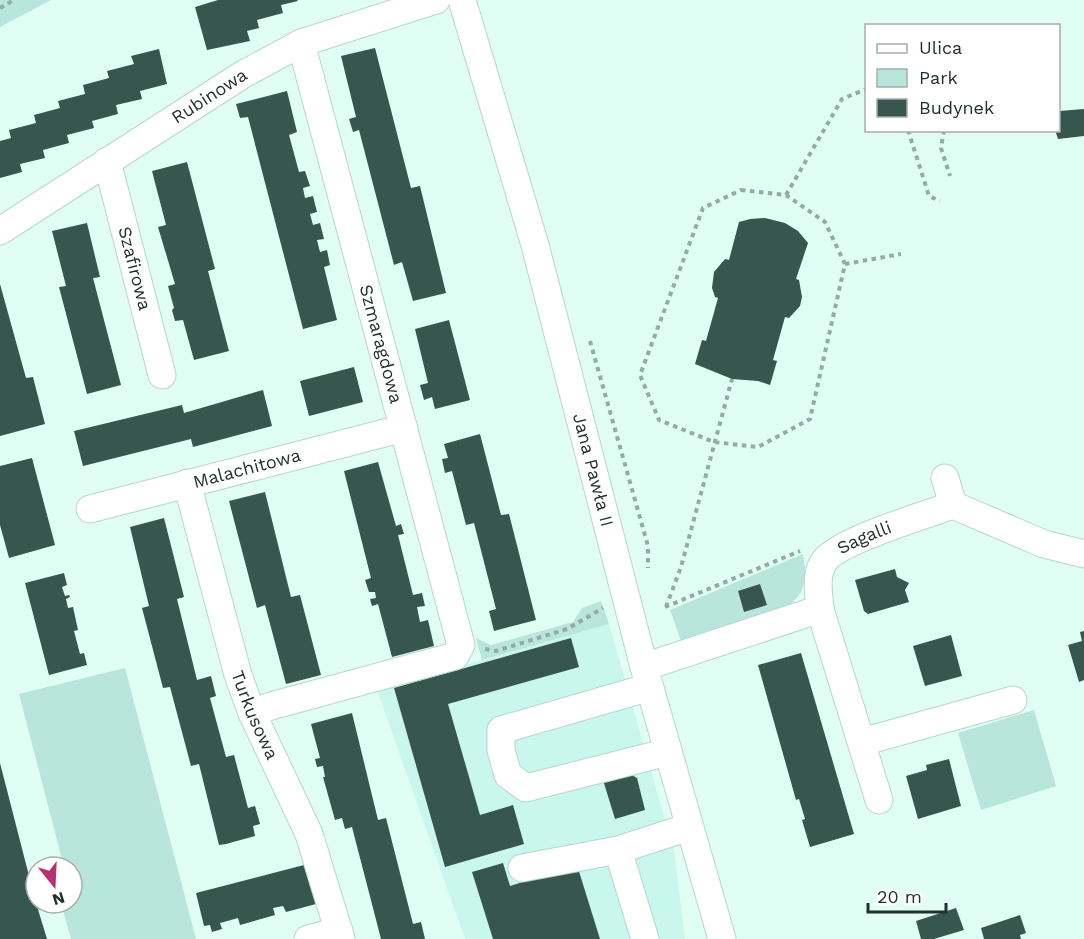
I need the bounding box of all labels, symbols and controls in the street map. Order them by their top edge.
legend [865,24,1060,132]
text: Ulica [919,37,962,58]
street label: Rubinowa [167,64,251,128]
text: Park [919,67,958,88]
text: Budynek [919,97,994,118]
street label: Szafirowa [114,224,156,312]
street label: Szmaragdowa [356,282,407,406]
street label: Jana Pawła II [569,411,618,529]
street label: Malachitowa [191,444,303,492]
street label: Sagalli [833,516,894,558]
street label: Turkusowa [227,667,283,763]
north arrow [24,855,84,915]
scale bar [868,876,946,914]
text: 20 m [877,886,922,907]
text: N [50,888,67,910]

